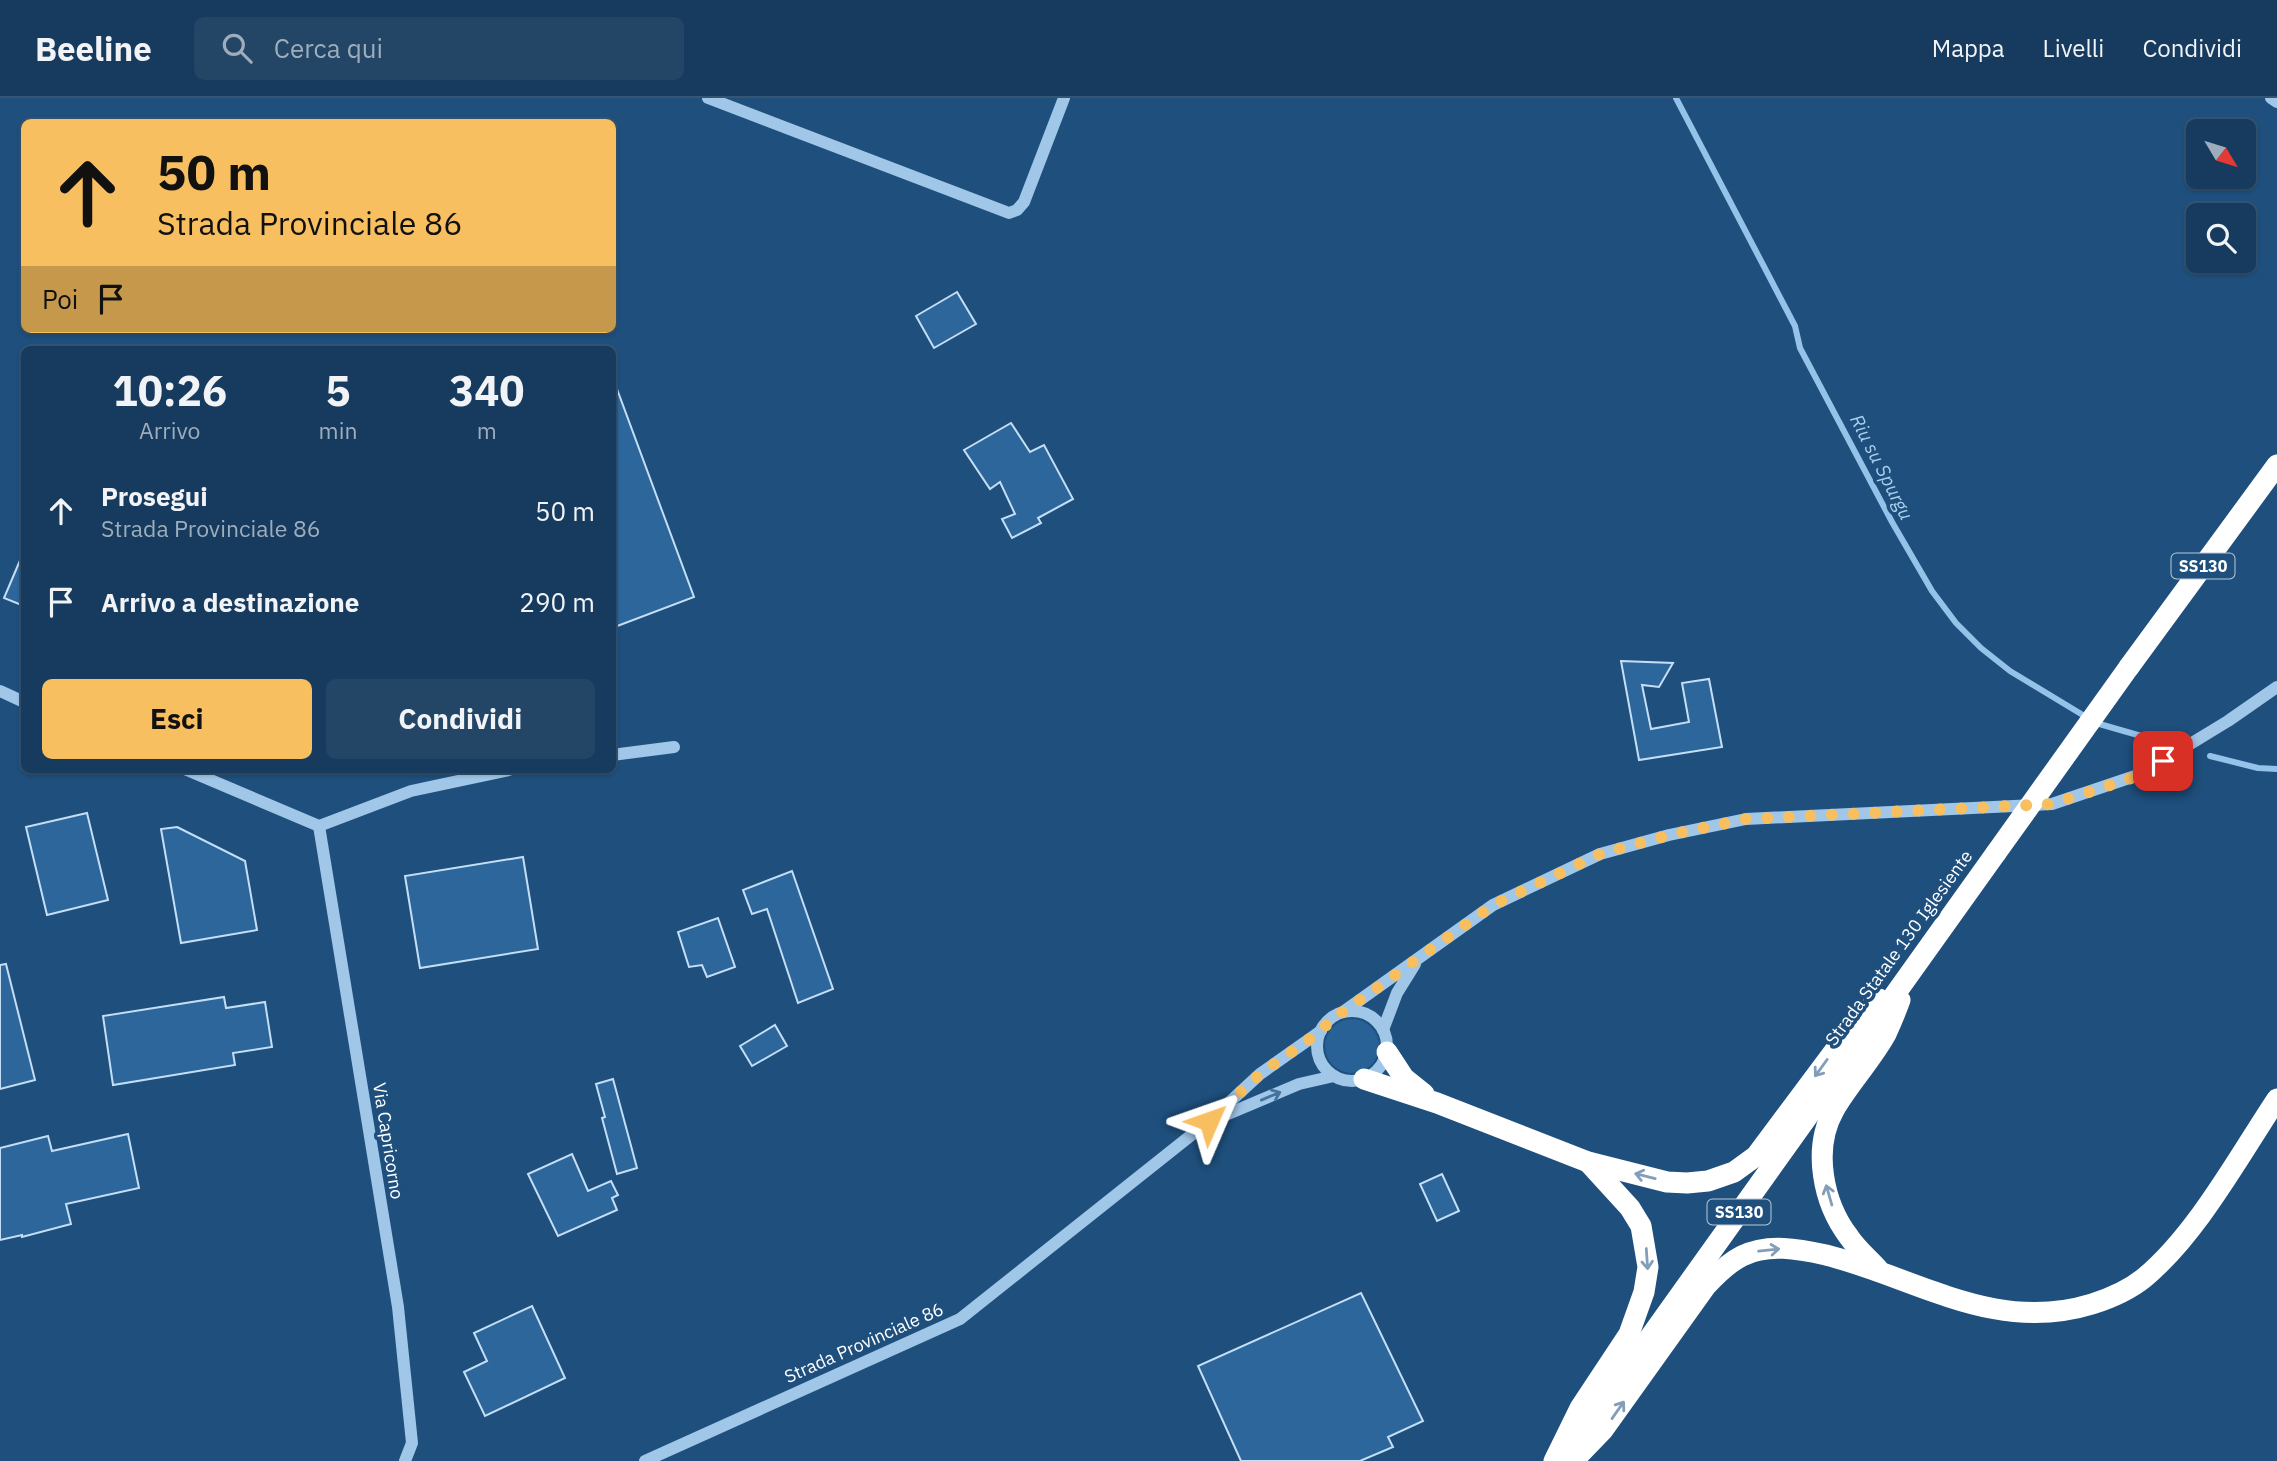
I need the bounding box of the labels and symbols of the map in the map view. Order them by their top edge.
north arrow [2186,119,2256,189]
water label: Riu su Spurgu [1845,410,1919,524]
road number: SS130 [2172,554,2234,579]
pin [2133,731,2193,791]
street label: Strada Statale 130 Iglesiente [1820,845,1977,1050]
one-way arrow [1814,1058,1829,1077]
street label: Via Capricorno [368,1081,409,1201]
position arrow [1172,1084,1246,1158]
one-way arrow [1259,1088,1281,1101]
one-way arrow [1634,1169,1657,1182]
one-way arrow [1821,1184,1834,1206]
road number: SS130 [1708,1200,1770,1224]
one-way arrow [1757,1243,1780,1256]
one-way arrow [1640,1247,1653,1270]
street label: Strada Provinciale 86 [781,1297,947,1388]
one-way arrow [1610,1401,1625,1420]

